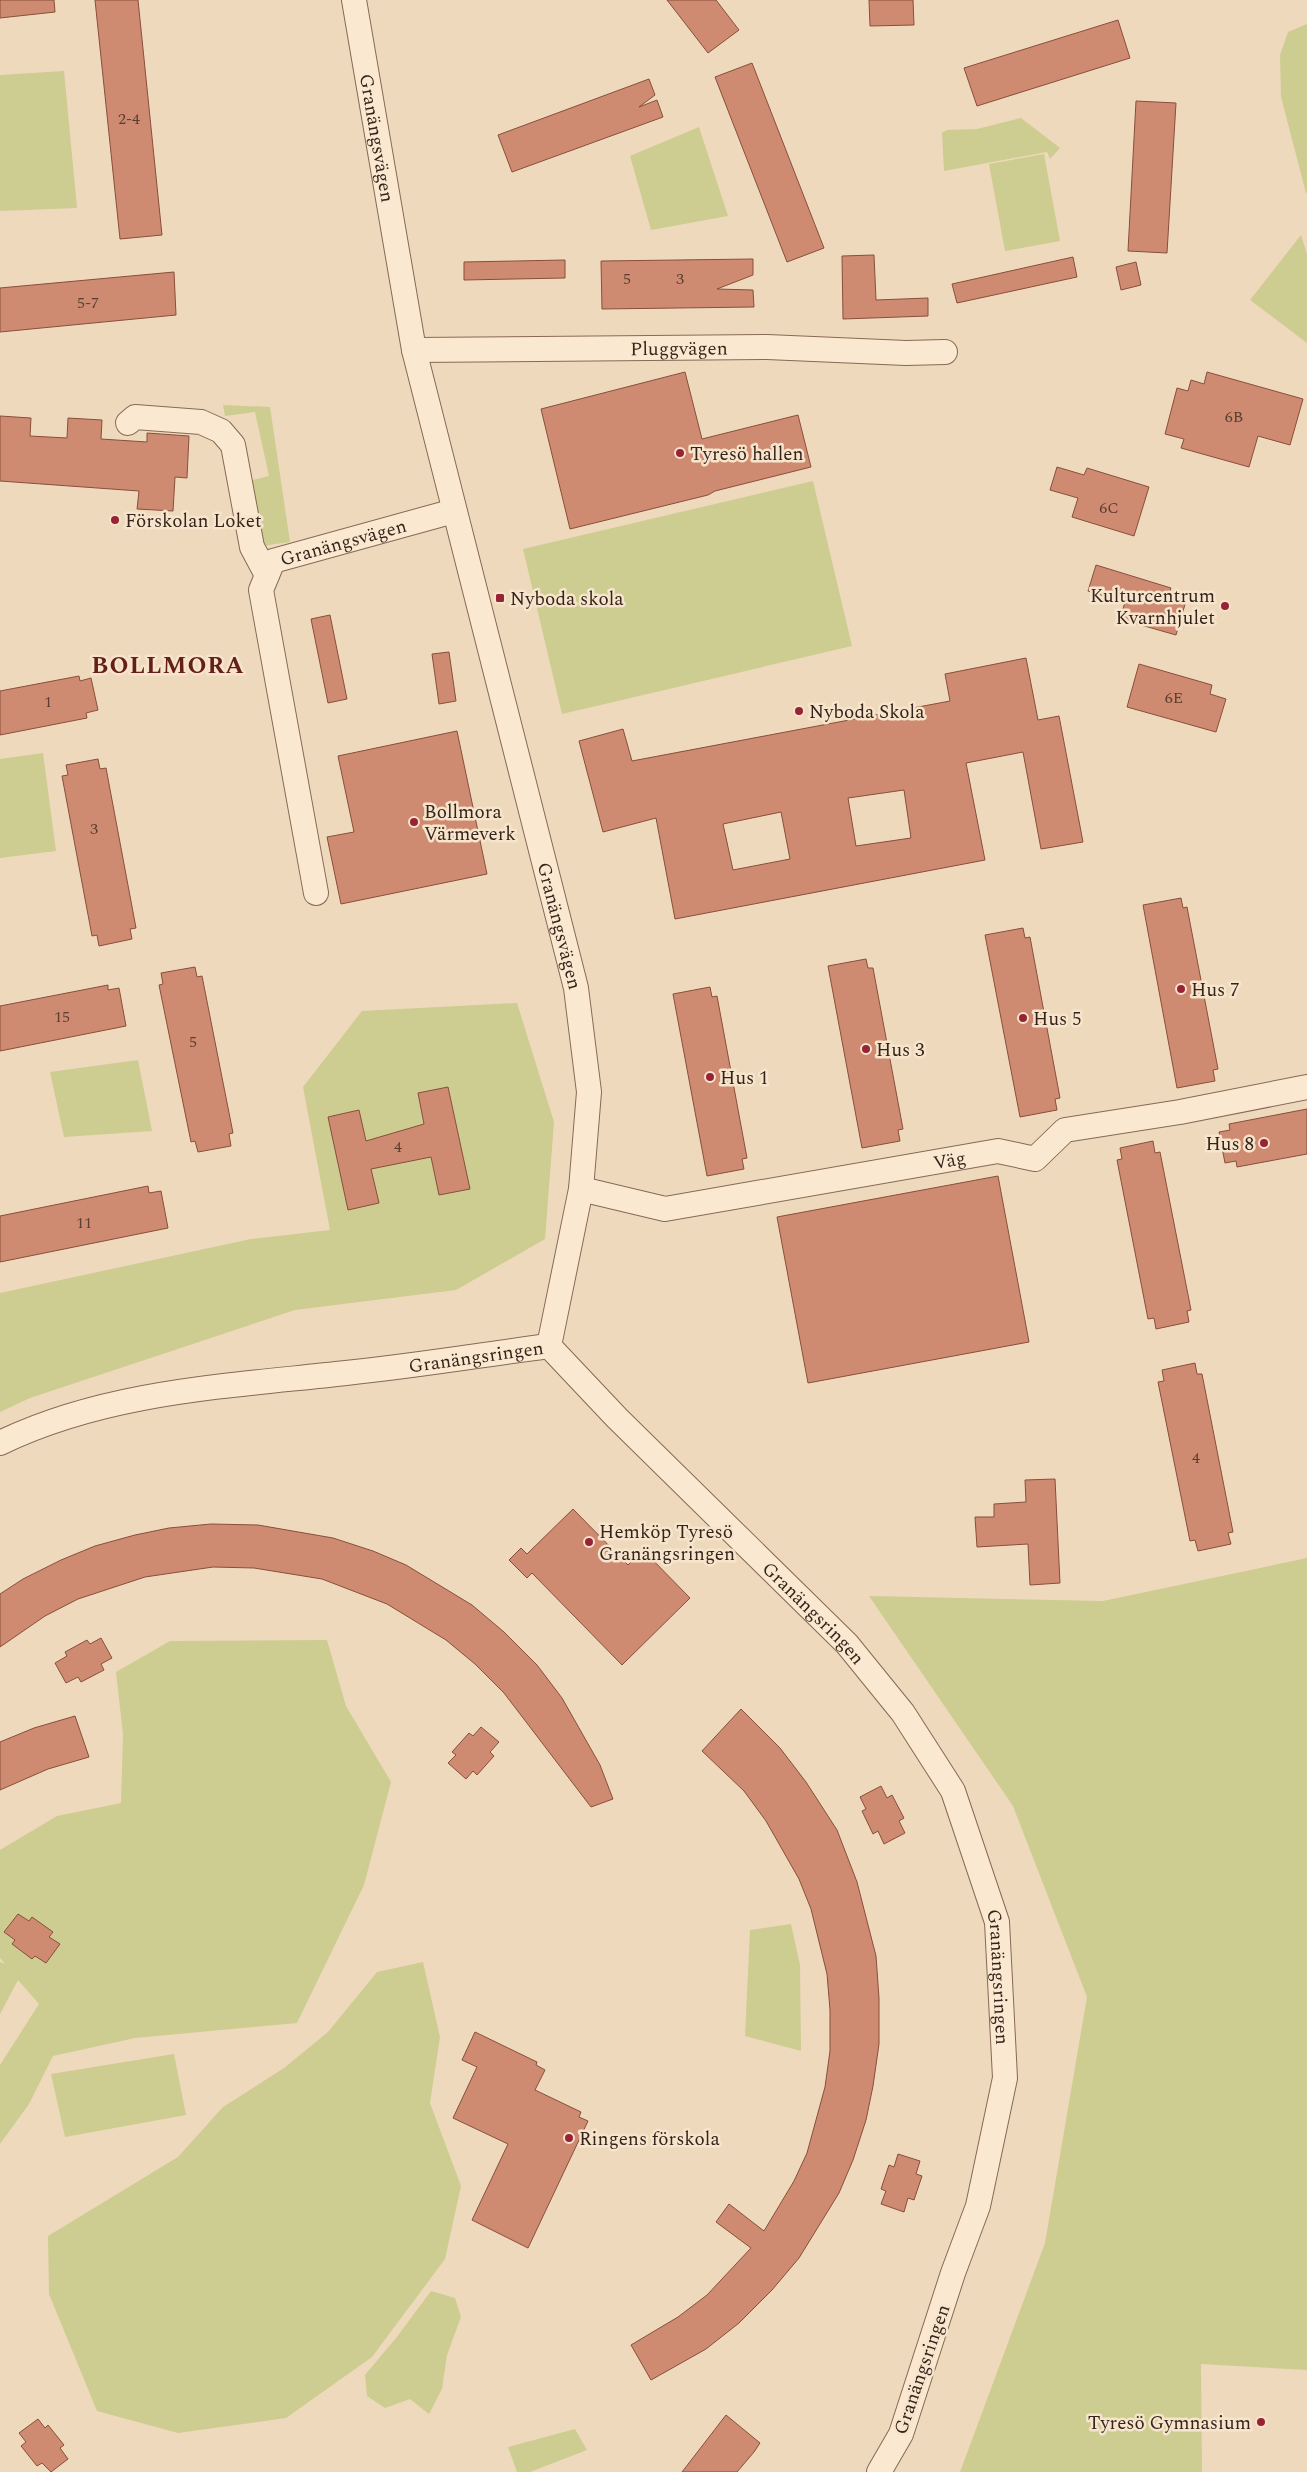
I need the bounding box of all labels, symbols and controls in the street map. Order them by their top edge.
street label: Granängsvägen [351,72,401,205]
house number: 2-4 [118,107,140,131]
house number: 5 [623,267,631,291]
house number: 3 [676,267,684,291]
house number: 5-7 [77,291,99,315]
street label: Pluggvägen [630,334,728,364]
house number: 6B [1225,405,1243,429]
place label: Tyresö hallen [690,440,803,469]
marker: Tyresö hallen [674,447,686,459]
house number: 6C [1099,496,1119,520]
place label: Förskolan Loket [125,507,262,536]
street label: Granängsvägen [277,512,410,574]
marker: Förskolan Loket [109,514,121,526]
place label: Kulturcentrum Kvarnhjulet [1090,582,1215,633]
place label: Nyboda skola [510,585,624,614]
marker: Nyboda skola [494,592,506,604]
marker: Kulturcentrum Kvarnhjulet [1219,600,1231,612]
district label: BOLLMORA [91,648,245,684]
house number: 6E [1165,686,1183,710]
house number: 1 [44,690,52,714]
place label: Nyboda Skola [809,698,925,727]
marker: Nyboda Skola [793,705,805,717]
place label: Bollmora Värmeverk [424,798,516,849]
marker: Bollmora Värmeverk [408,816,420,828]
house number: 3 [90,817,98,841]
street label: Granängsvägen [529,859,589,993]
place label: Hus 7 [1191,976,1240,1005]
marker: Hus 7 [1175,983,1187,995]
house number: 15 [54,1005,70,1029]
place label: Hus 5 [1033,1005,1082,1034]
marker: Hus 5 [1017,1012,1029,1024]
house number: 5 [189,1030,197,1054]
place label: Hus 3 [876,1036,925,1065]
marker: Hus 3 [860,1043,872,1055]
place label: Hus 1 [720,1064,769,1093]
marker: Hus 1 [704,1071,716,1083]
place label: Hus 8 [1205,1130,1254,1159]
house number: 4 [394,1135,402,1159]
marker: Hus 8 [1258,1137,1270,1149]
street label: Väg [931,1144,968,1178]
house number: 11 [76,1211,92,1235]
street label: Granängsringen [407,1334,546,1381]
house number: 4 [1192,1446,1200,1470]
place label: Hemköp Tyresö Granängsringen [599,1518,735,1569]
marker: Hemköp Tyresö Granängsringen [583,1536,595,1548]
street label: Granängsringen [755,1555,871,1672]
street label: Granängsringen [978,1905,1016,2046]
place label: Ringens förskola [579,2125,720,2154]
marker: Ringens förskola [563,2132,575,2144]
street label: Granängsringen [887,2300,958,2439]
place label: Tyresö Gymnasium [1088,2409,1251,2438]
marker: Tyresö Gymnasium [1255,2416,1267,2428]

